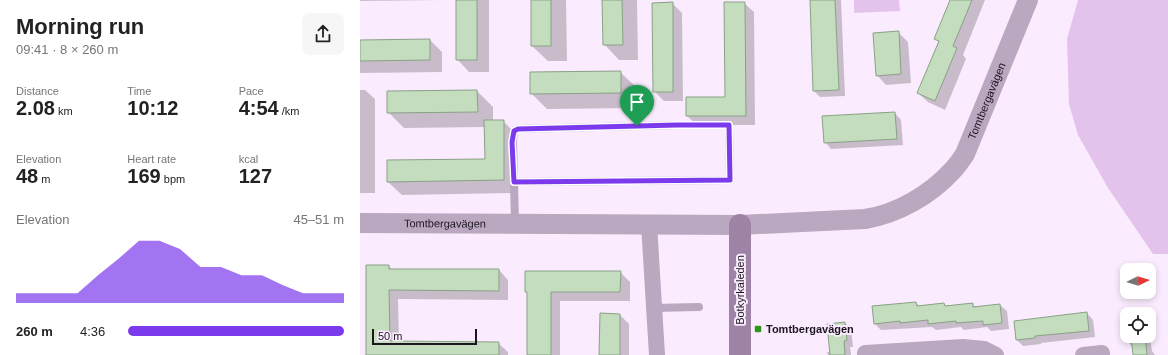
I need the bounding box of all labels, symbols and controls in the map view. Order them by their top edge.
button: share [302,13,344,55]
text: Morning run [16,14,144,39]
text: 09:41 · 8 × 260 m [16,42,118,57]
street label: Tomtbergavägen [966,61,1008,141]
text: Distance [16,85,59,97]
text: Time [127,85,151,97]
text: Pace [239,85,264,97]
pin [620,85,654,126]
icon: arrive [626,91,648,113]
text: 2.08 [16,97,55,119]
text: 10:12 [127,97,178,119]
text: 4:54 [239,97,279,119]
text: km [55,105,73,117]
text: /km [279,105,299,117]
text: Elevation [16,153,61,165]
text: Heart rate [127,153,176,165]
text: kcal [239,153,258,165]
text: 48 [16,165,38,187]
text: 169 [127,165,161,187]
text: 127 [239,165,272,187]
text: m [38,173,50,185]
text: bpm [161,173,185,185]
text: Elevation [16,212,69,227]
text: 45–51 m [293,212,344,227]
street label: Tomtbergavägen [404,217,486,230]
street label: Botkyrkaleden [734,255,746,325]
north arrow [1120,263,1156,299]
map controls [1120,263,1156,343]
button: locate [1120,307,1156,343]
place label: Tomtbergavägen [766,323,854,335]
text: 260 m [16,324,53,339]
text: 4:36 [80,324,105,339]
marker: Tomtbergavägen [753,324,763,334]
scale bar [372,327,477,346]
text: 50 m [378,330,402,342]

